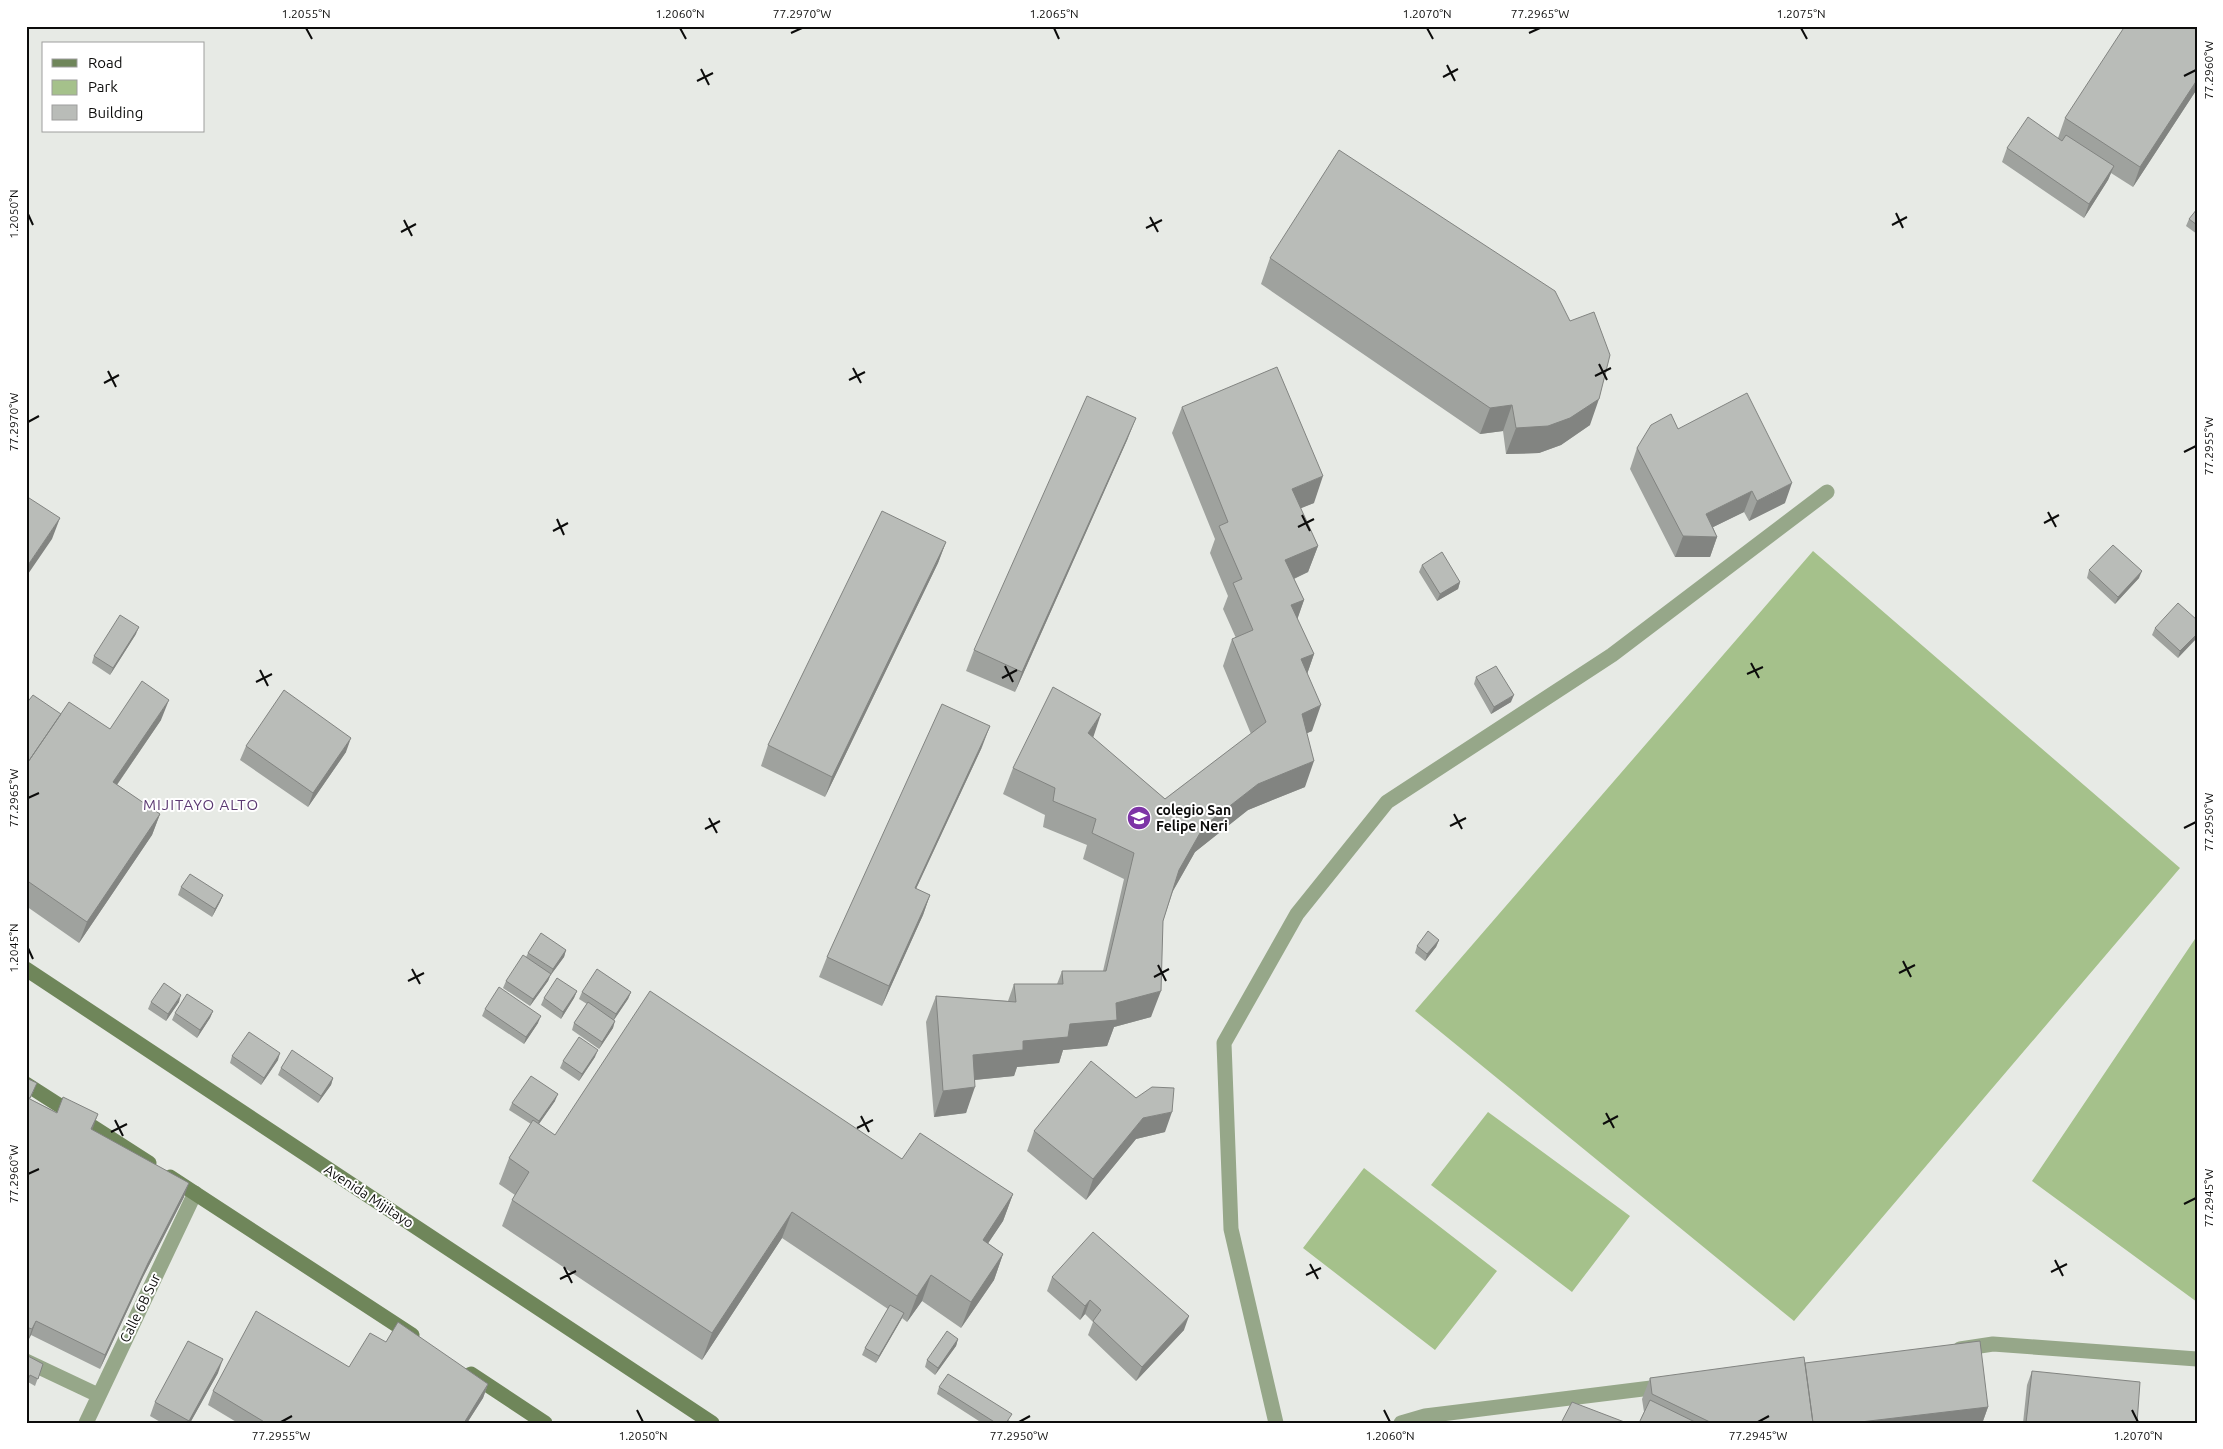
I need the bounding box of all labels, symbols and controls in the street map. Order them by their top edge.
text: 1.2055°N [281,7,331,20]
text: 1.2060°N [655,7,705,20]
text: 77.2970°W [773,7,831,20]
text: 1.2065°N [1029,7,1079,20]
text: 1.2070°N [1402,7,1452,20]
text: 77.2965°W [1511,7,1569,20]
text: 1.2075°N [1776,7,1826,20]
text: 77.2960°W [2202,41,2215,99]
legend [42,42,205,132]
text: Road [88,54,123,71]
text: Park [88,78,118,95]
text: Building [88,104,143,121]
text: 1.2050°N [7,189,20,239]
text: 77.2970°W [7,393,20,451]
text: 77.2955°W [2202,417,2215,475]
text: 77.2965°W [7,769,20,827]
text: 77.2950°W [2202,793,2215,851]
district label: MIJITAYO ALTO [143,796,259,813]
place label: colegio San Felipe Neri [1156,802,1231,834]
school or university icon: colegio San Felipe Neri [1126,805,1152,831]
text: 1.2045°N [7,923,20,973]
text: 77.2960°W [7,1145,20,1203]
street label: Avenida Mijitayo [321,1161,417,1231]
text: 77.2945°W [2202,1169,2215,1227]
street label: Calle 6B Sur [116,1270,164,1345]
text: 77.2955°W [252,1429,310,1442]
text: 1.2050°N [618,1429,668,1442]
text: 77.2950°W [990,1429,1048,1442]
text: 1.2060°N [1365,1429,1415,1442]
text: 77.2945°W [1729,1429,1787,1442]
text: 1.2070°N [2113,1429,2163,1442]

